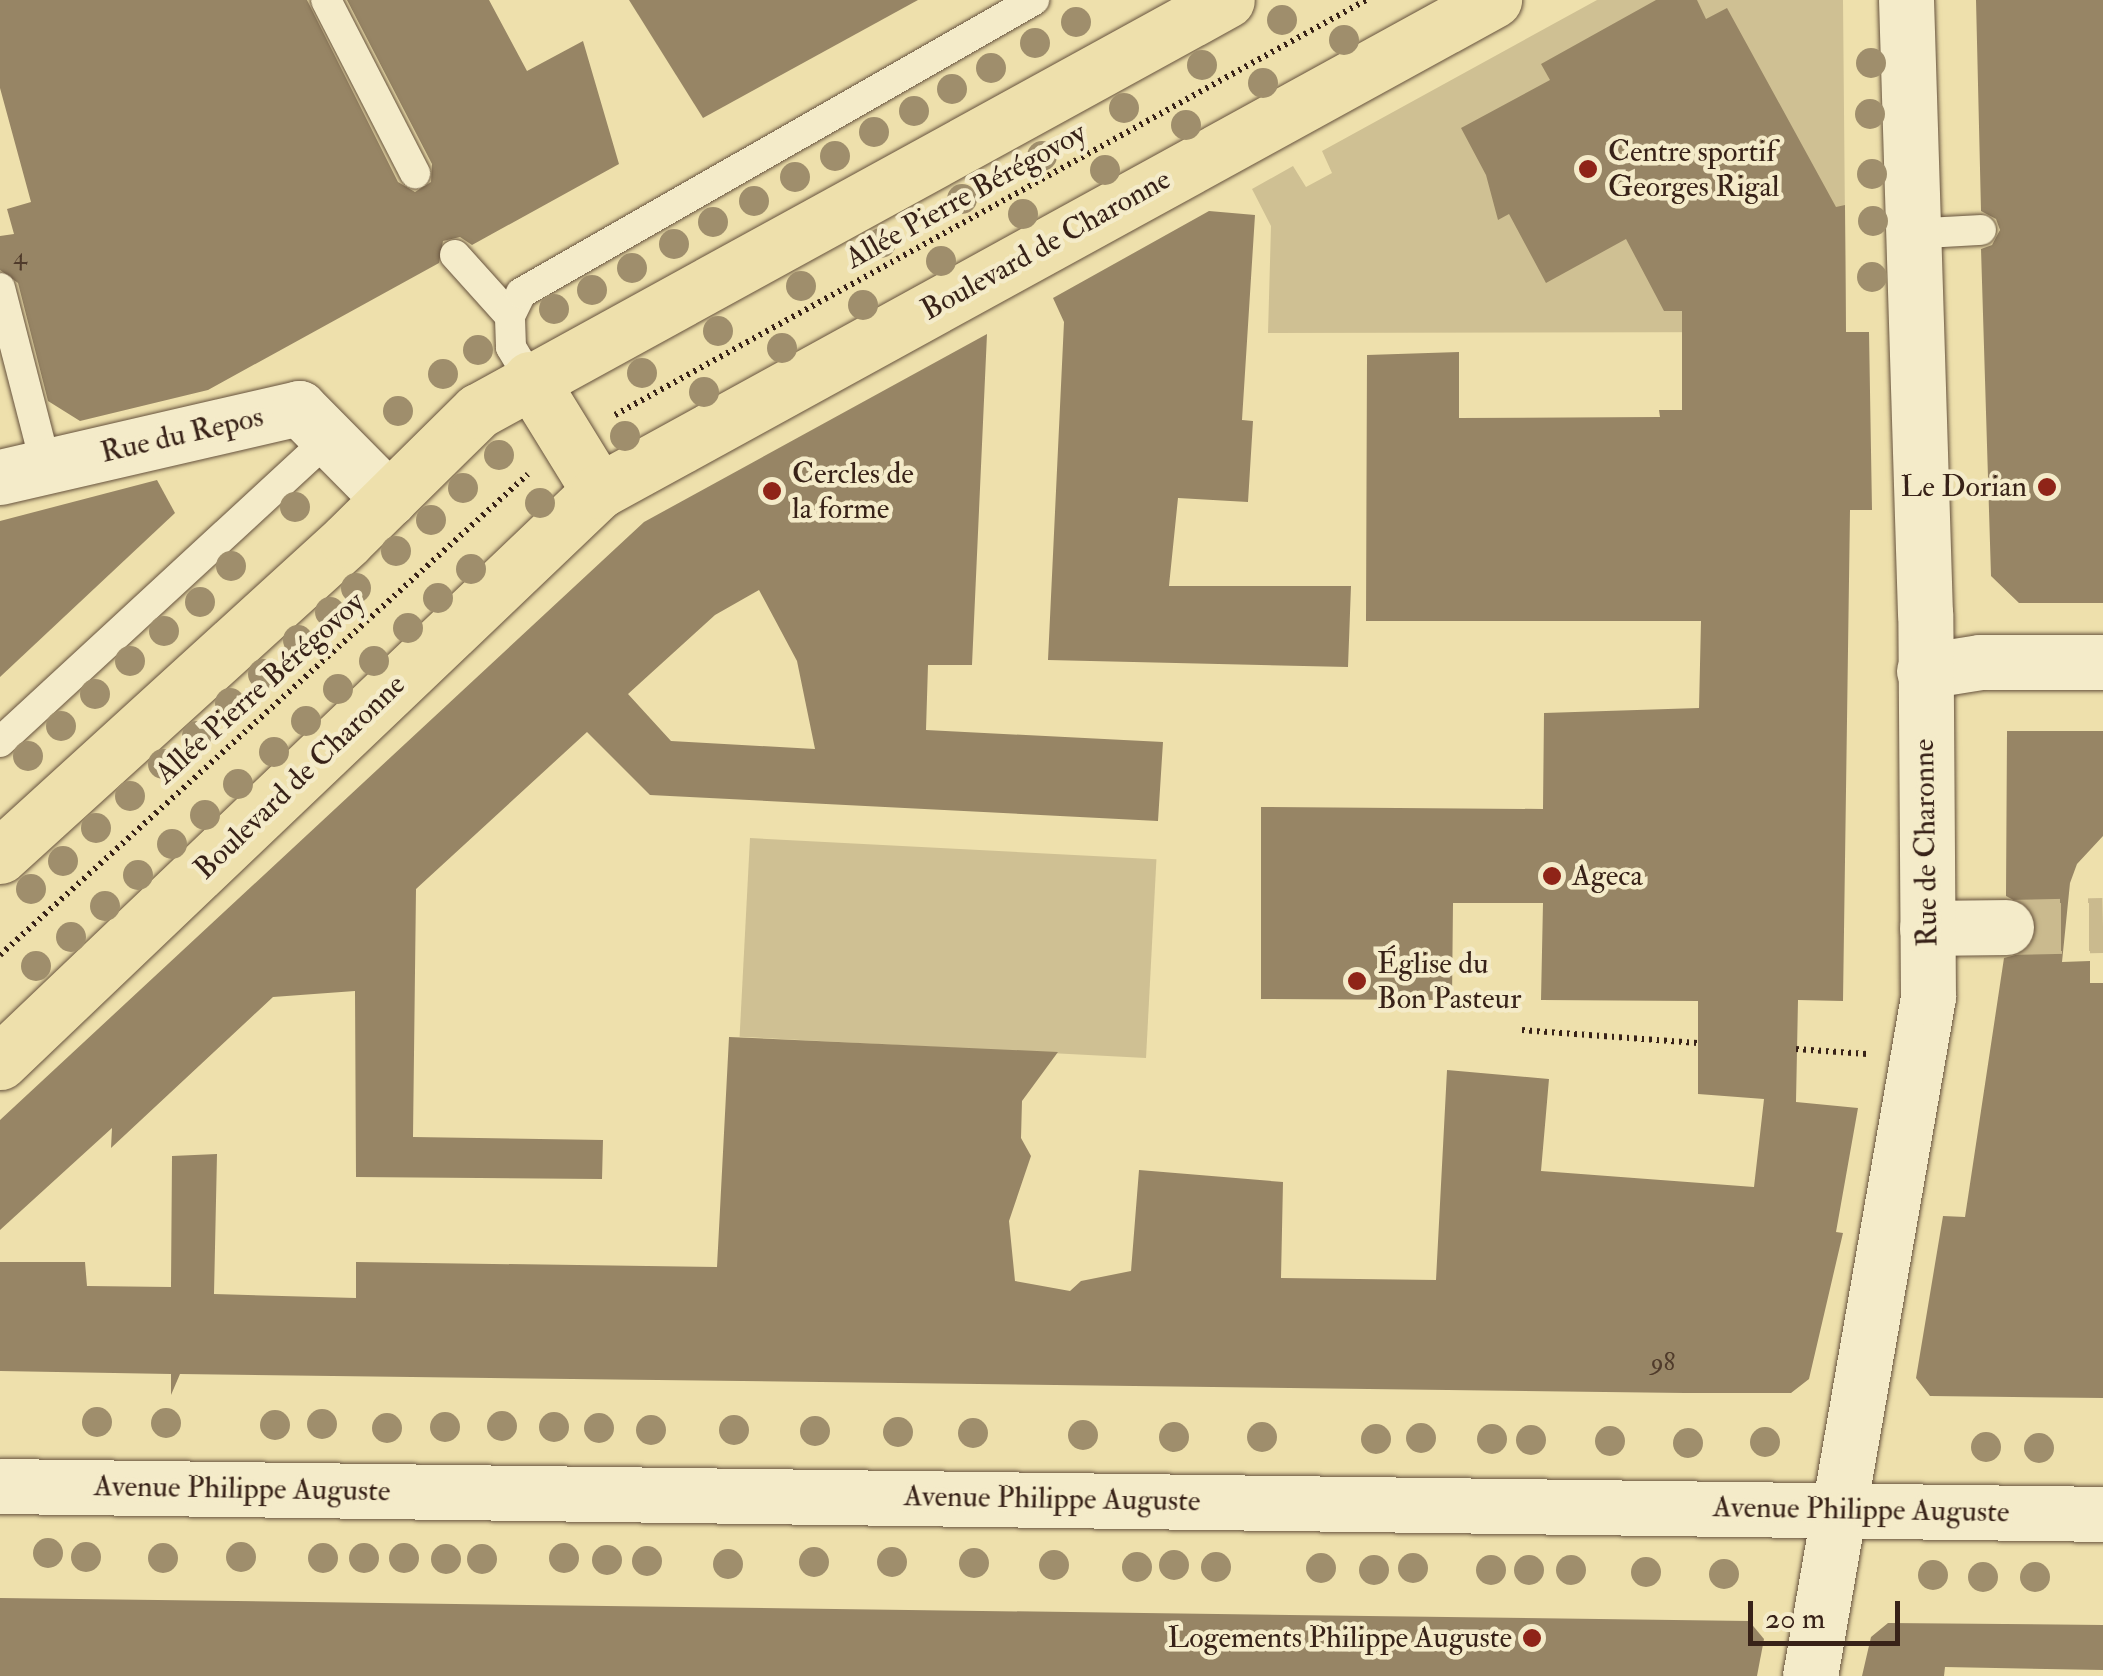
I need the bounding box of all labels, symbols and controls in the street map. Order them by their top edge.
street label: Allée Pierre Bérégovoy [839,115,1093,277]
place label: Centre sportif Georges Rigal [1608,134,1779,204]
marker: Centre sportif Georges Rigal [1577,158,1599,180]
street label: Boulevard de Charonne [915,161,1177,329]
house number: 4 [13,242,27,272]
street label: Rue du Repos [97,399,267,471]
place label: Cercles de la forme [792,456,914,526]
place label: Le Dorian [1901,469,2027,505]
marker: Le Dorian [2036,476,2058,498]
marker: Cercles de la forme [761,480,783,502]
street label: Allée Pierre Bérégovoy [148,584,372,792]
street label: Boulevard de Charonne [187,667,413,887]
street label: Rue de Charonne [1906,739,1946,947]
place label: Ageca [1572,858,1643,894]
marker: Ageca [1541,865,1563,887]
place label: Église du Bon Pasteur [1377,946,1521,1016]
marker: Église du Bon Pasteur [1346,970,1368,992]
house number: 98 [1651,1348,1675,1378]
street label: Avenue Philippe Auguste [93,1468,391,1510]
street label: Avenue Philippe Auguste [903,1478,1201,1520]
street label: Avenue Philippe Auguste [1712,1489,2010,1531]
scale bar [1753,1581,1906,1643]
text: 20 m [1765,1600,1825,1637]
place label: Logements Philippe Auguste [1167,1620,1512,1656]
marker: Logements Philippe Auguste [1521,1627,1543,1649]

